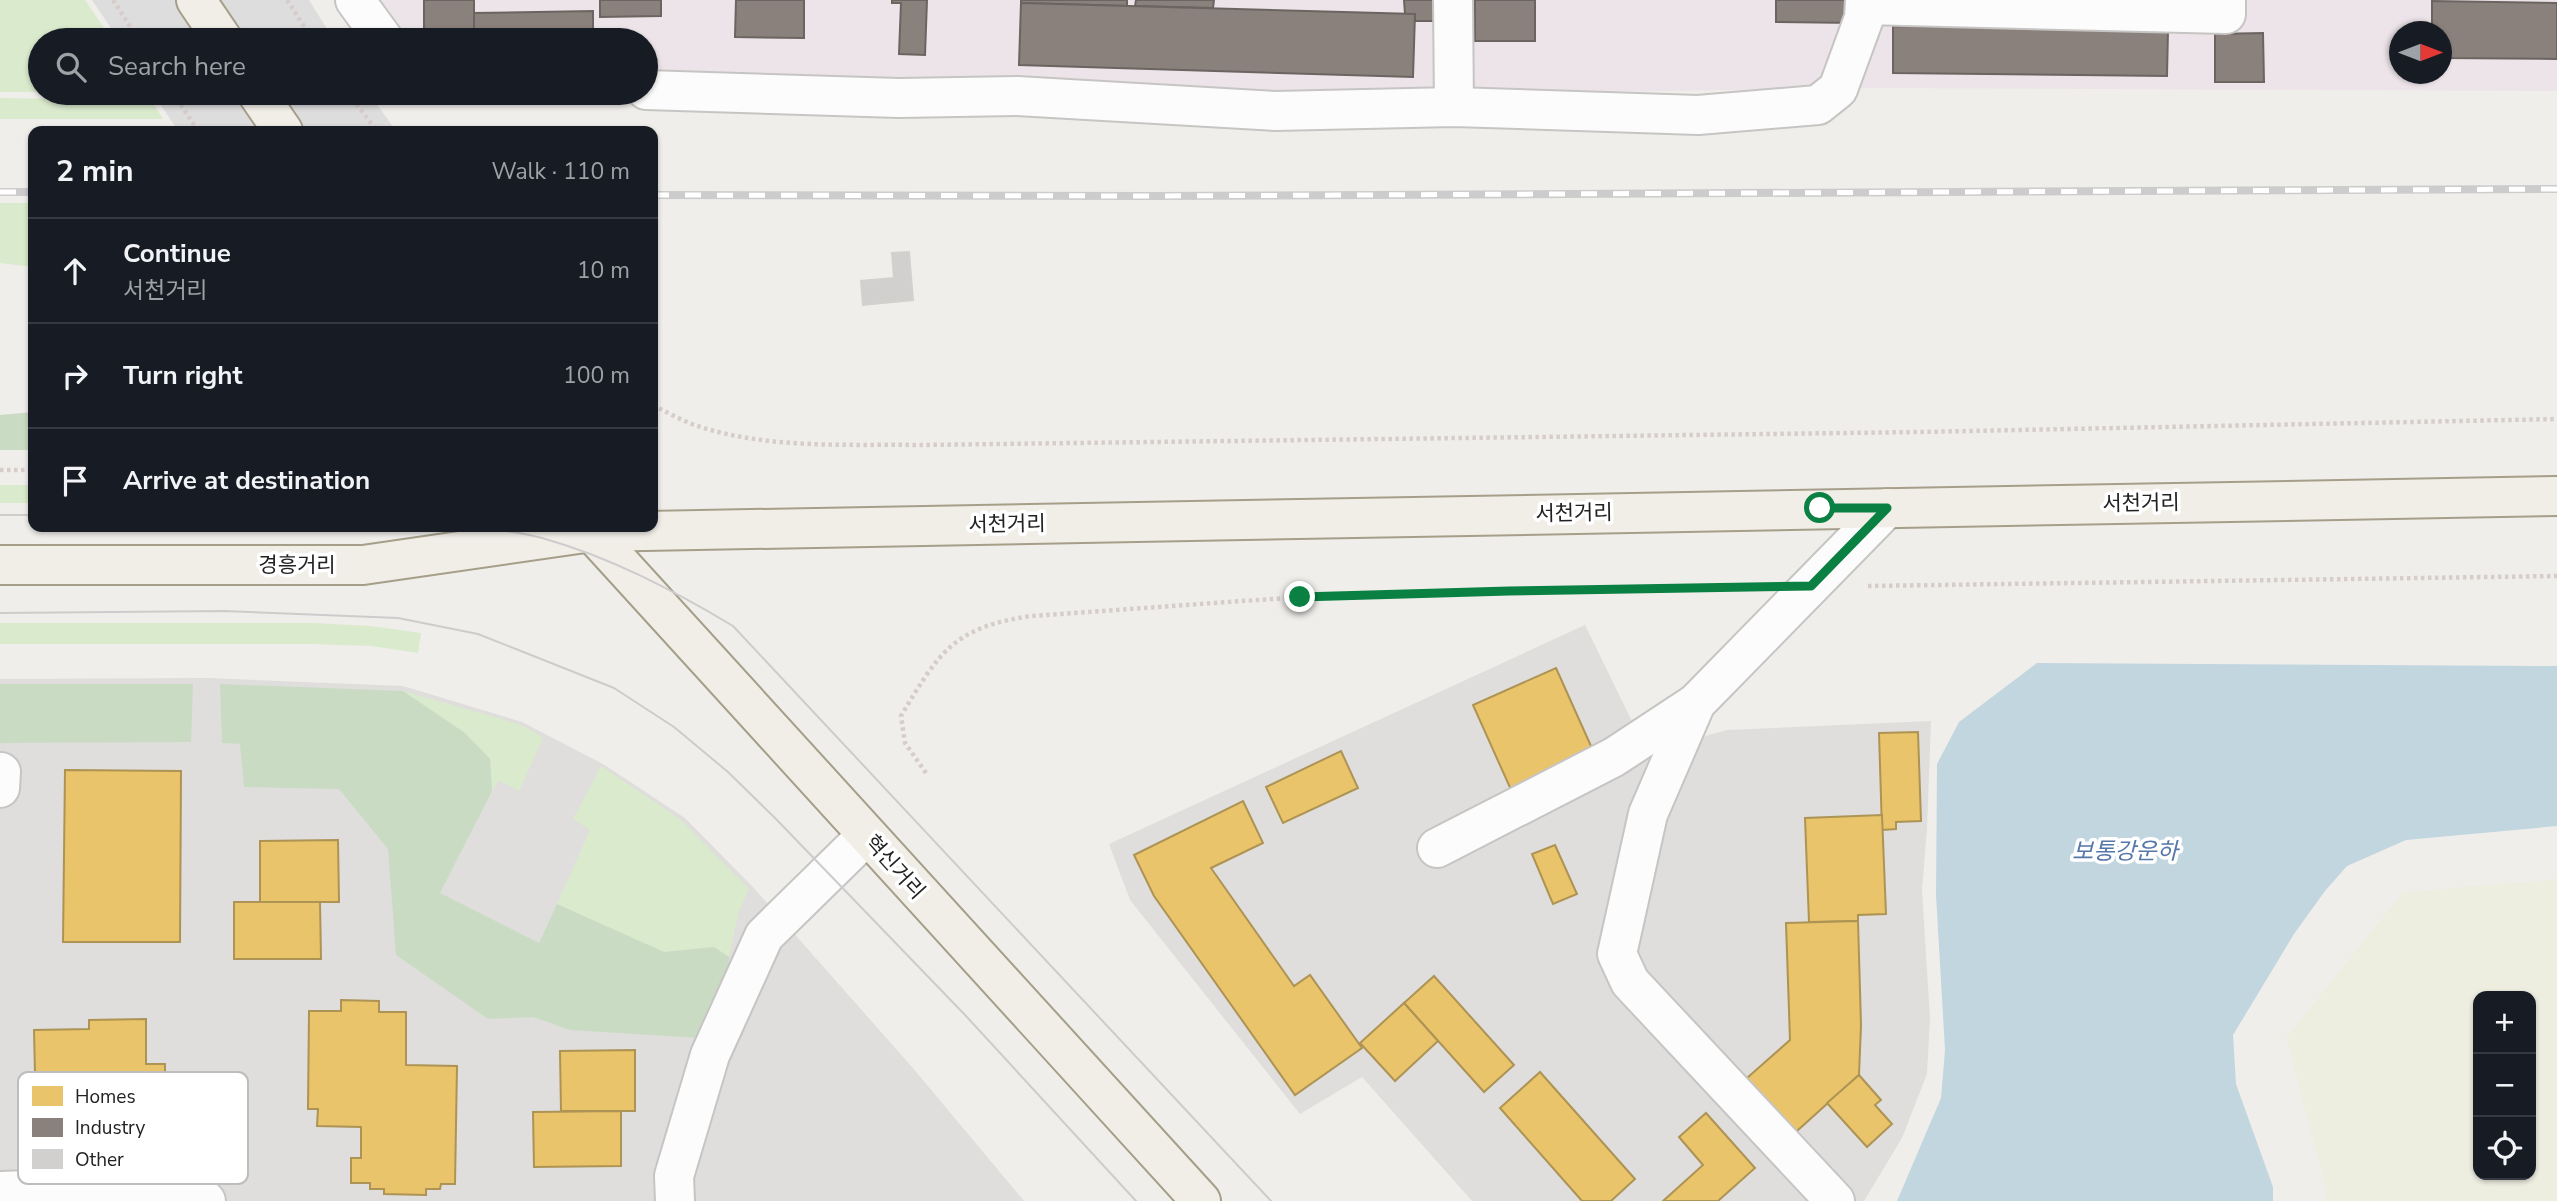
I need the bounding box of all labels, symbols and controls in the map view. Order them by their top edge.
north arrow [2389,21,2452,84]
search box [28,28,658,105]
icon: search [52,48,90,86]
text: Search here [108,49,246,84]
text: 2 min [56,151,134,192]
text: Walk · 110 m [491,156,630,187]
text: Continue [123,236,231,271]
icon: ahead [56,252,94,290]
text: 10 m [577,255,630,286]
text: 서천거리 [123,275,208,306]
icon: right [56,357,94,395]
text: Turn right [123,358,242,393]
text: 100 m [563,360,630,391]
icon: arrive [56,462,94,500]
text: Arrive at destination [123,463,370,498]
street label: 서천거리 [2102,488,2180,518]
route start [1804,492,1835,523]
street label: 서천거리 [1535,498,1613,528]
street label: 서천거리 [968,509,1046,539]
street label: 경흥거리 [258,551,336,579]
route end [1284,581,1315,612]
street label: 혁신거리 [859,829,931,905]
water label: 보통강운하 [2072,836,2181,867]
map controls [2473,991,2536,1180]
button: + [2473,991,2536,1054]
button: − [2473,1054,2536,1117]
legend [18,1072,248,1184]
text: Homes [75,1084,136,1110]
text: Industry [75,1115,145,1141]
button: locate [2473,1117,2536,1180]
text: Other [75,1147,124,1173]

